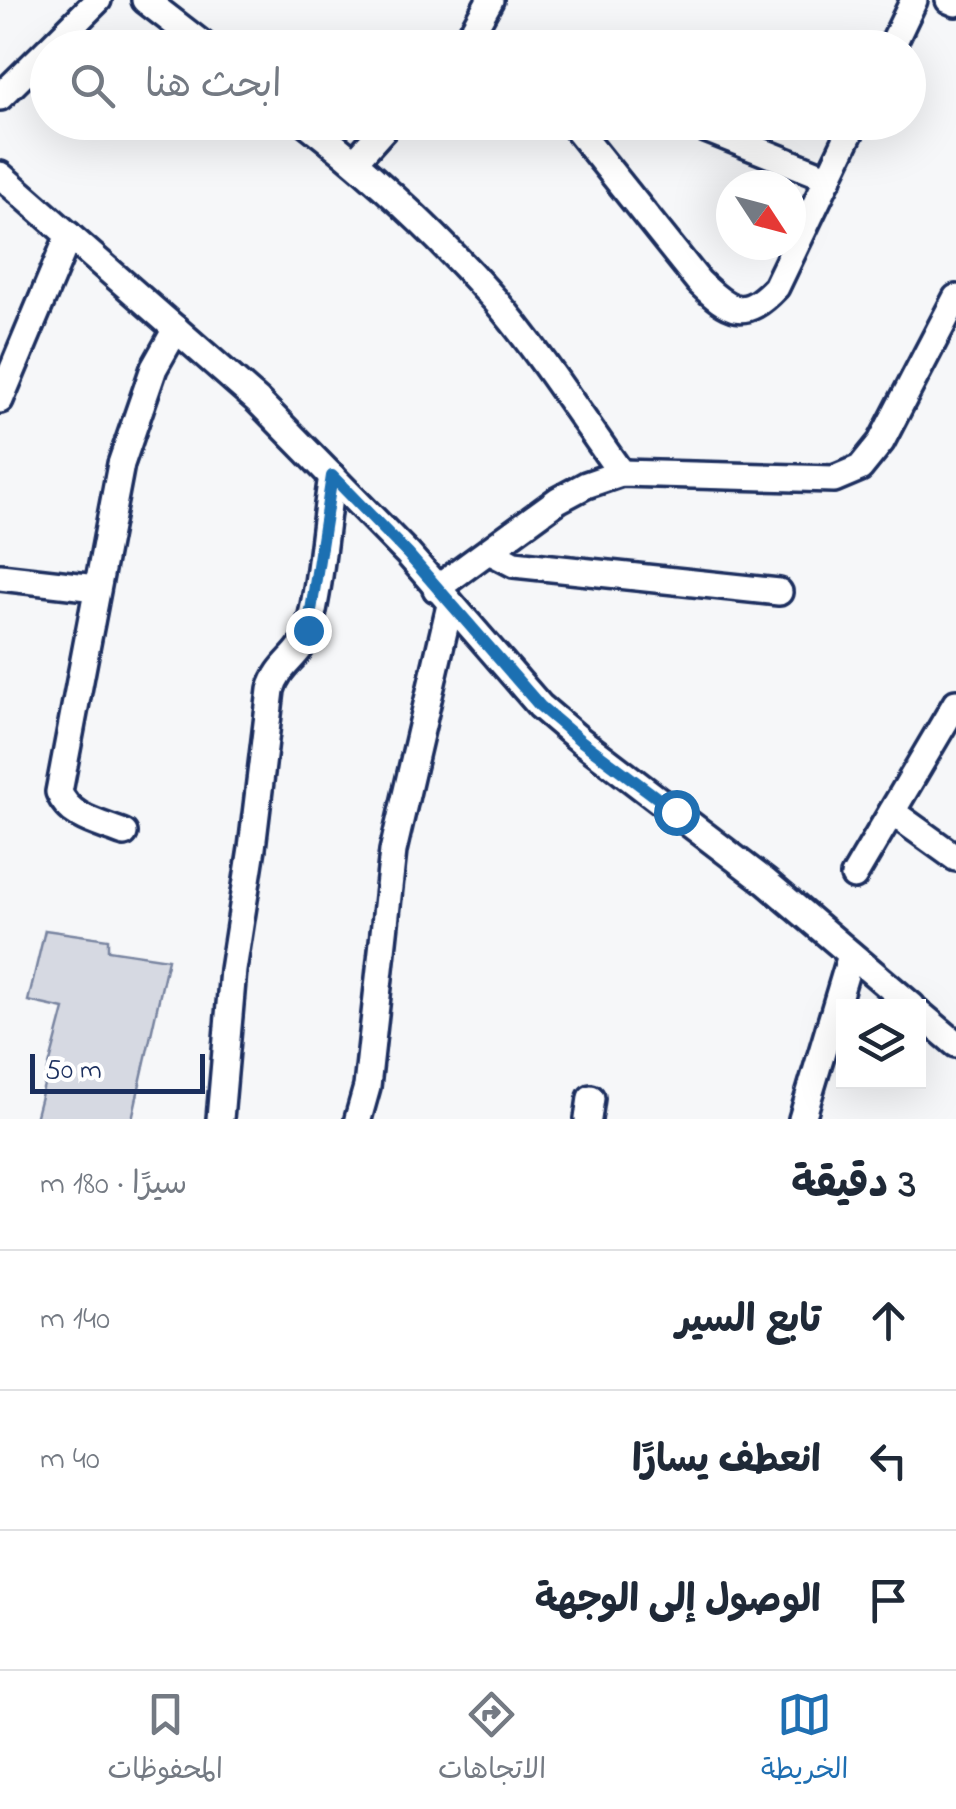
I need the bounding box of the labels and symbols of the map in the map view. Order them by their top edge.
north arrow [716,170,806,260]
route end [286,608,332,654]
route start [654,790,700,836]
scale bar [30,1049,205,1094]

